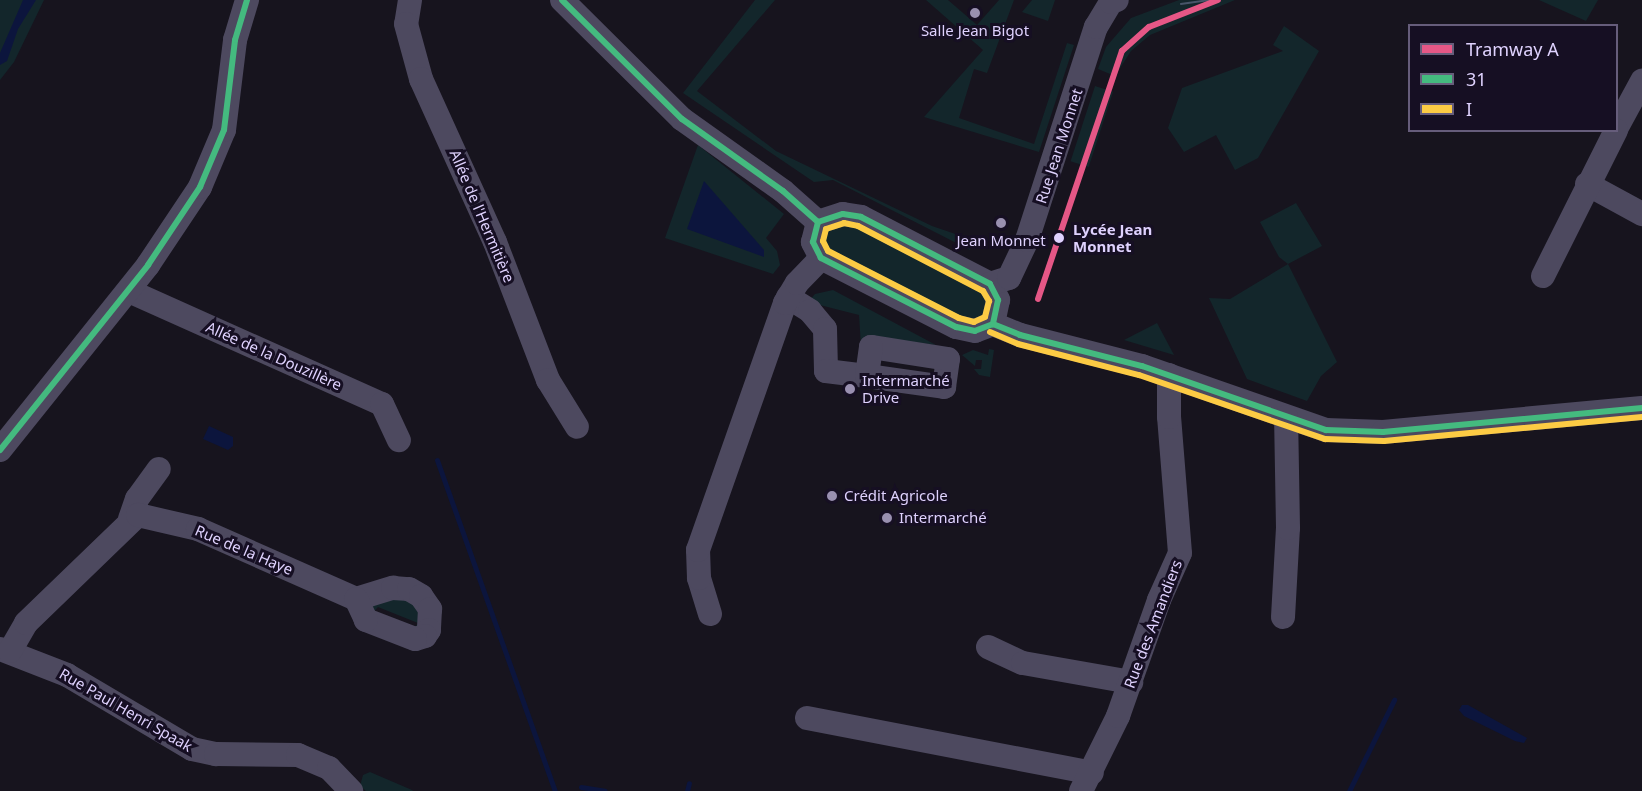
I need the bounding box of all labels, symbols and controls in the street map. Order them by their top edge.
marker: Salle Jean Bigot [968,6,982,20]
place label: Salle Jean Bigot [921,22,1029,40]
legend [1408,24,1618,132]
text: Tramway A [1466,37,1559,61]
text: 31 [1466,67,1487,91]
street label: Rue Jean Monnet [1032,86,1086,206]
text: I [1466,97,1472,121]
street label: Allée de l'Hermitière [446,147,518,285]
marker: Jean Monnet [994,216,1008,230]
place label: Lycée Jean Monnet [1073,220,1152,255]
marker: Lycée Jean Monnet [1050,229,1068,247]
place label: Jean Monnet [956,232,1046,250]
street label: Allée de la Douzillère [203,318,345,394]
place label: Intermarché Drive [862,371,950,406]
marker: Intermarché Drive [843,382,857,396]
place label: Crédit Agricole [844,487,948,505]
marker: Crédit Agricole [825,489,839,503]
place label: Intermarché [899,509,987,527]
marker: Intermarché [880,511,894,525]
street label: Rue de la Haye [192,521,296,579]
street label: Rue des Amandiers [1120,557,1186,691]
street label: Rue Paul Henri Spaak [56,665,196,755]

